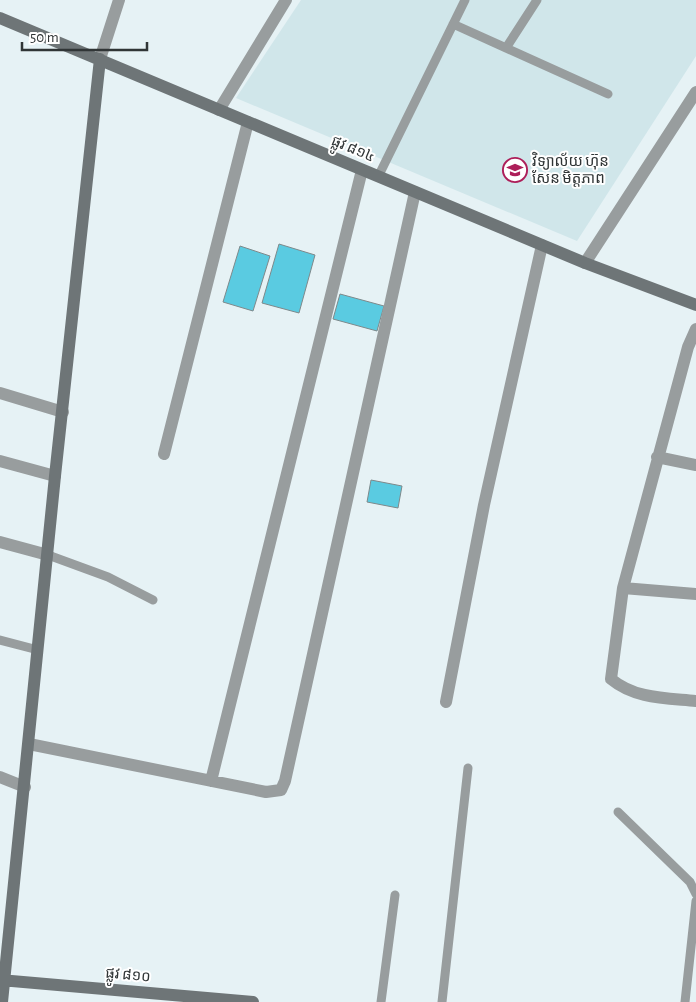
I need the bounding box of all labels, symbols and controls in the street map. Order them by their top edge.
scale bar [22,20,148,52]
text: 50 m [30,30,59,45]
street label: ផ្លូវ ៨១៤ [327,133,377,170]
place label: វិទ្យាល័យ ហ៊ុន សែន មិត្តភាព [532,151,609,187]
school or university icon: វិទ្យាល័យ ហ៊ុន សែន មិត្តភាព [502,157,528,183]
street label: ផ្លូវ ៨១០ [104,966,151,990]

